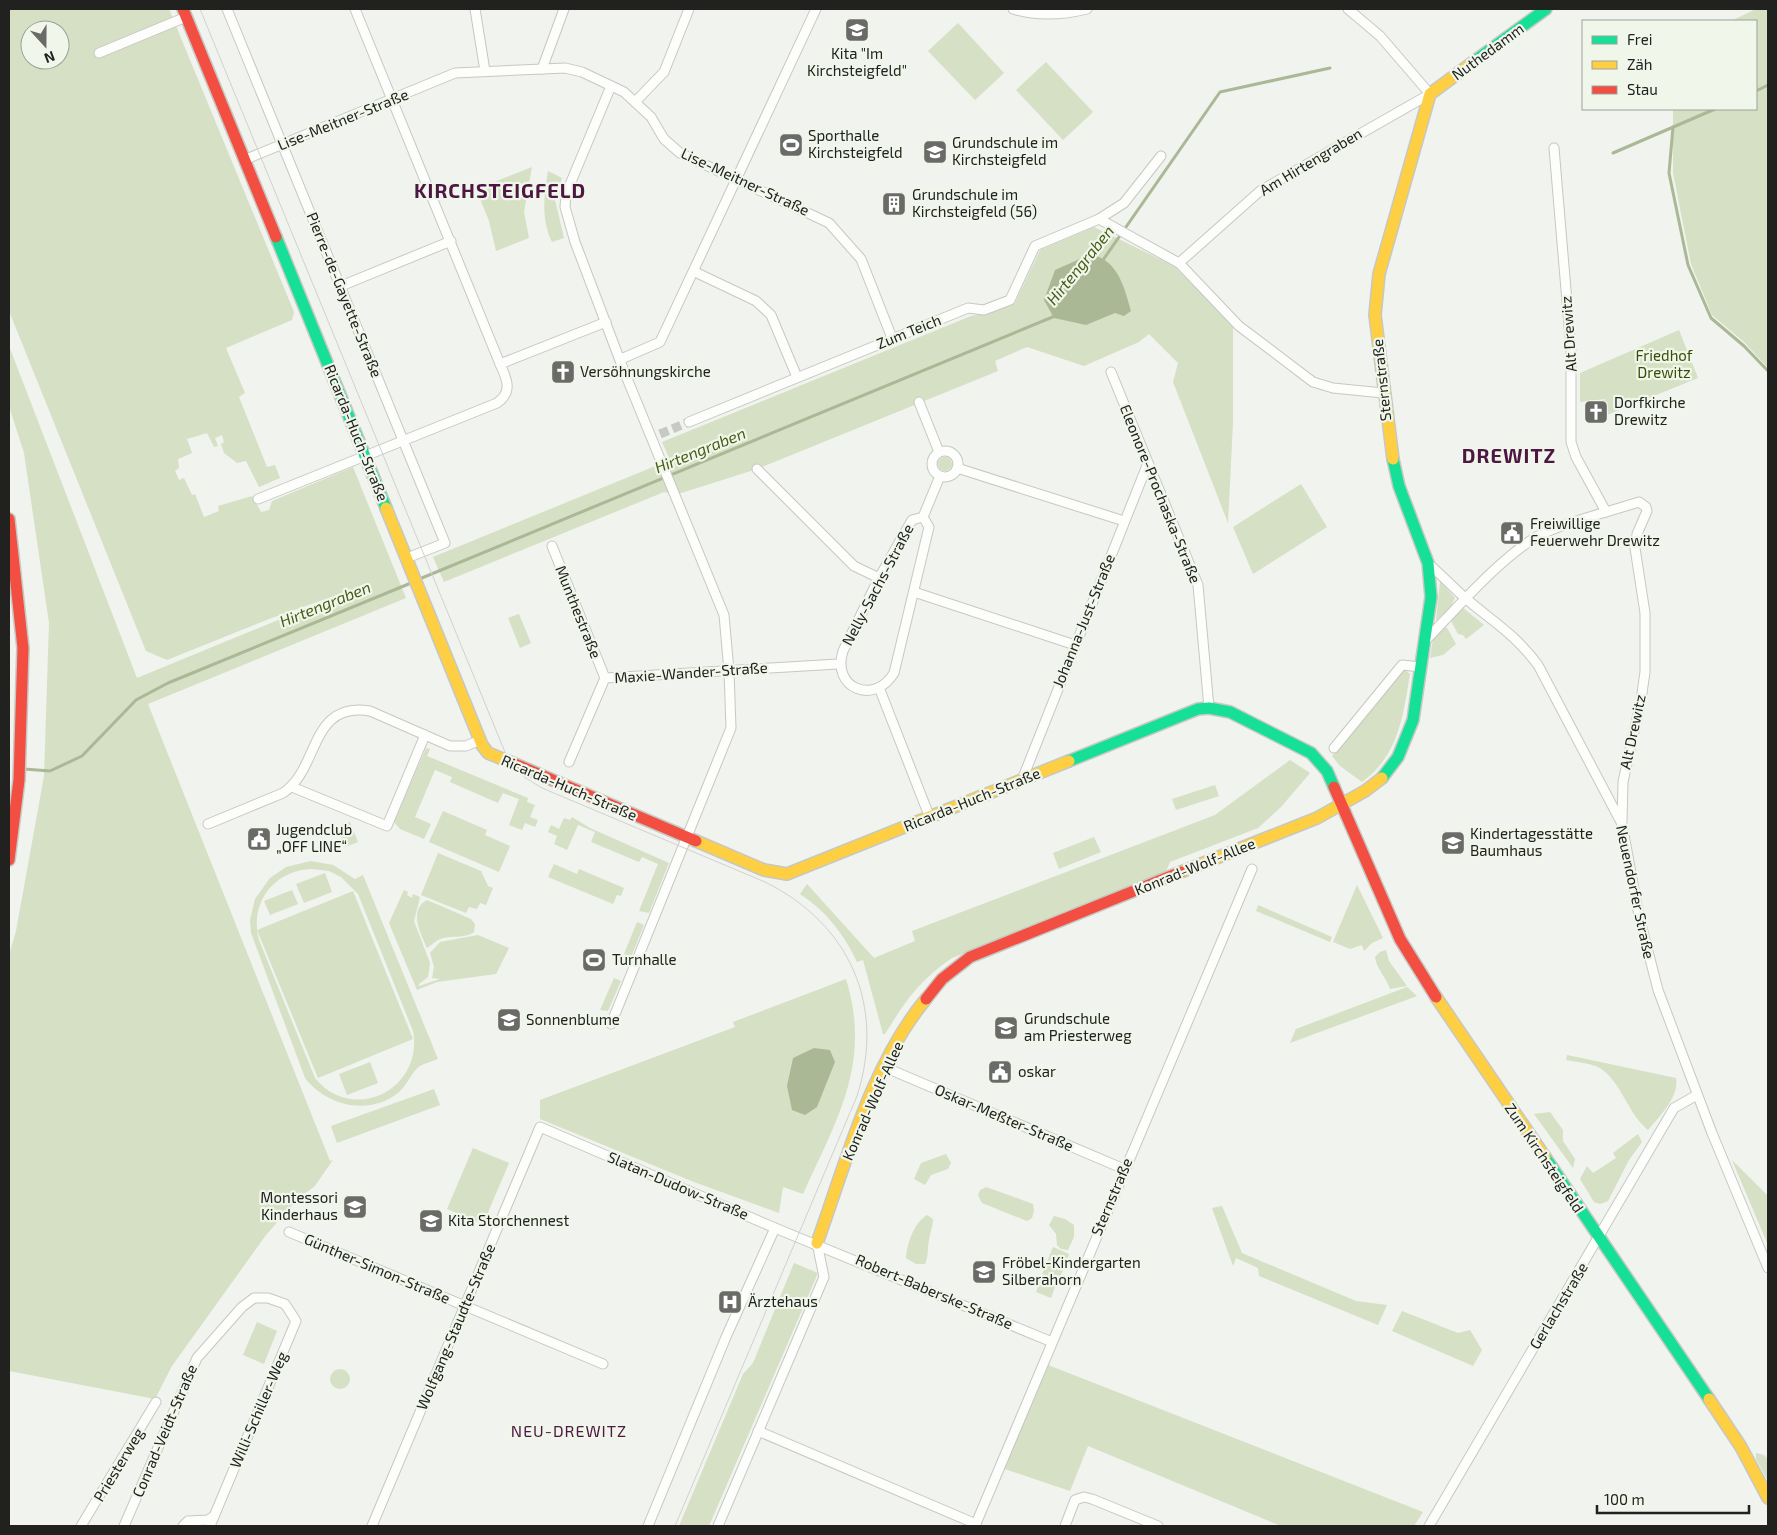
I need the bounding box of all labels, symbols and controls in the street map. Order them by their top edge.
school or university icon: Kita "Im Kirchsteigfeld" [844,17,870,43]
street label: Nuthedamm [1448,19,1527,83]
north arrow [20,20,70,70]
legend [1582,20,1757,110]
text: Frei [1627,30,1652,48]
place label: Kita "Im Kirchsteigfeld" [807,44,907,79]
text: N [42,48,58,67]
text: Zäh [1627,55,1652,73]
text: Stau [1627,80,1658,98]
street label: Lise-Meitner-Straße [275,85,411,154]
street label: Am Hirtengraben [1256,124,1365,199]
place label: Sporthalle Kirchsteigfeld [808,126,903,161]
sports icon: Sporthalle Kirchsteigfeld [778,132,804,158]
place label: Grundschule im Kirchsteigfeld [952,133,1058,168]
school or university icon: Grundschule im Kirchsteigfeld [922,139,948,165]
street label: Lise-Meitner-Straße [678,143,812,219]
district label: KIRCHSTEIGFELD [414,178,586,202]
place label: Grundschule im Kirchsteigfeld (56) [912,185,1037,220]
building icon: Grundschule im Kirchsteigfeld (56) [881,191,907,217]
street label: Pierre-de-Gayette-Straße [303,209,386,380]
water label: Hirtengraben [1042,221,1117,308]
street label: Alt Drewitz [1556,296,1580,373]
street label: Zum Teich [874,310,944,352]
street label: Sternstraße [1368,338,1394,422]
park label: Friedhof Drewitz [1635,346,1693,381]
church icon: Versöhnungskirche [550,359,576,385]
street label: Ricarda-Huch-Straße [321,362,393,504]
place label: Versöhnungskirche [580,362,711,380]
place label: Dorfkirche Drewitz [1614,393,1685,428]
church icon: Dorfkirche Drewitz [1583,399,1609,425]
street label: Eleonore-Prochaska-Straße [1117,402,1205,586]
water label: Hirtengraben [652,423,748,476]
district label: DREWITZ [1462,443,1556,467]
place label: Freiwillige Feuerwehr Drewitz [1530,514,1660,549]
public building icon: Freiwillige Feuerwehr Drewitz [1499,520,1525,546]
street label: Nelly-Sachs-Straße [837,521,917,648]
street label: Johanna-Just-Straße [1048,551,1118,690]
street label: Munthestraße [552,563,606,661]
water label: Hirtengraben [277,577,373,630]
street label: Maxie-Wander-Straße [614,658,768,686]
street label: Alt Drewitz [1615,693,1649,771]
street label: Ricarda-Huch-Straße [499,750,640,824]
street label: Ricarda-Huch-Straße [901,763,1043,835]
place label: Jugendclub „OFF LINE“ [276,820,352,855]
street label: Neuendorfer Straße [1613,823,1659,960]
place label: Kindertagesstätte Baumhaus [1470,824,1593,859]
public building icon: Jugendclub „OFF LINE“ [246,826,272,852]
school or university icon: Kindertagesstätte Baumhaus [1440,830,1466,856]
street label: Konrad-Wolf-Allee [1132,834,1258,898]
sports icon: Turnhalle [581,947,607,973]
place label: Turnhalle [612,950,677,968]
school or university icon: Sonnenblume [496,1007,522,1033]
place label: Grundschule am Priesterweg [1024,1009,1132,1044]
place label: Sonnenblume [526,1010,620,1028]
school or university icon: Grundschule am Priesterweg [993,1015,1019,1041]
street label: Konrad-Wolf-Allee [838,1038,906,1163]
public building icon: oskar [987,1059,1013,1085]
place label: oskar [1018,1062,1056,1080]
street label: Oskar-Meßter-Straße [932,1080,1076,1154]
street label: Zum Kirchsteigfeld [1502,1099,1588,1216]
street label: Slatan-Dudow-Straße [605,1147,752,1223]
street label: Sternstraße [1087,1155,1136,1238]
place label: Montessori Kinderhaus [260,1188,338,1223]
school or university icon: Montessori Kinderhaus [342,1194,368,1220]
school or university icon: Kita Storchennest [418,1208,444,1234]
place label: Kita Storchennest [448,1211,569,1229]
street label: Günther-Simon-Straße [302,1229,453,1307]
street label: Wolfgang-Staudte-Straße [412,1241,498,1412]
street label: Robert-Baberske-Straße [853,1250,1016,1332]
place label: Fröbel-Kindergarten Silberahorn [1002,1253,1141,1288]
school or university icon: Fröbel-Kindergarten Silberahorn [971,1259,997,1285]
street label: Gerlachstraße [1525,1259,1591,1352]
hospital icon: Ärztehaus [717,1289,743,1315]
place label: Ärztehaus [748,1292,818,1310]
street label: Willi-Schiller-Weg [225,1348,291,1470]
street label: Conrad-Veidt-Straße [128,1361,200,1500]
district label: NEU-DREWITZ [511,1421,627,1440]
street label: Priesterweg [89,1424,147,1505]
scale bar [1597,1482,1750,1514]
text: 100 m [1604,1490,1645,1508]

